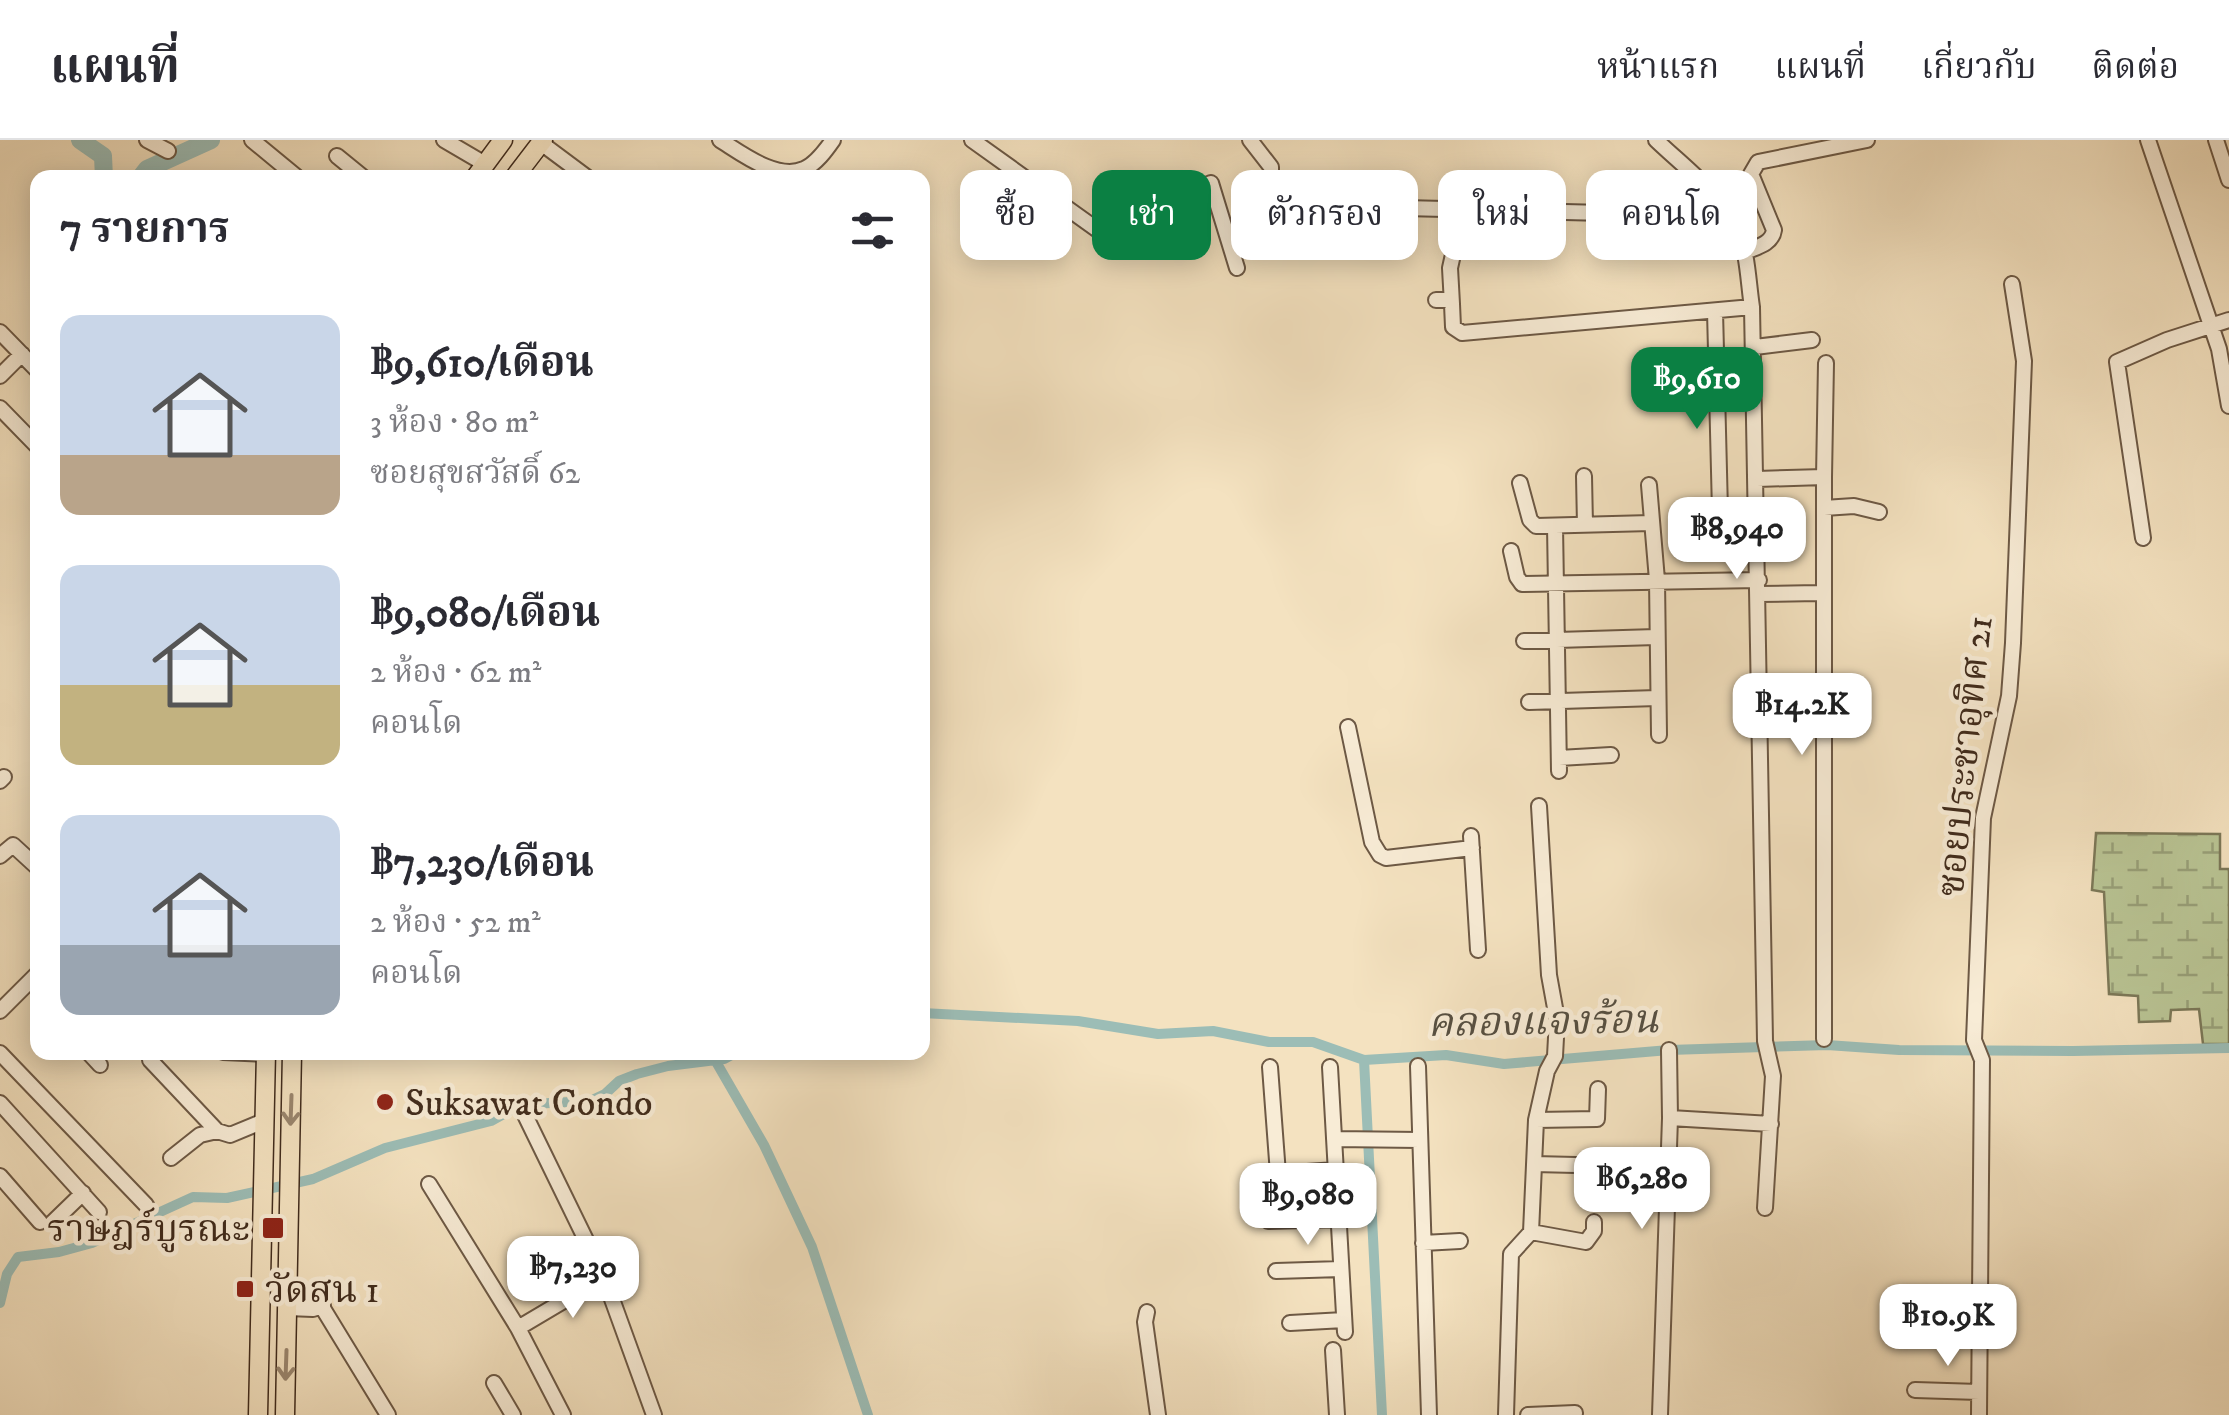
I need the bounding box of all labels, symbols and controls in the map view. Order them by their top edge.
text: แผนที่ [50,38,180,98]
text: หน้าแรก [1597,46,1719,90]
text: แผนที่ [1774,46,1866,90]
text: เกี่ยวกับ [1921,46,2037,90]
text: ติดต่อ [2092,46,2179,90]
chip: ซื้อ [960,170,1072,260]
chip: เช่า [1092,170,1211,260]
chip: ตัวกรอง [1231,170,1418,260]
chip: ใหม่ [1438,170,1566,260]
chip: คอนโด [1586,170,1757,260]
icon: filters [845,203,900,258]
text: 7 รายการ [60,204,230,256]
text: ฿9,610/เดือน [370,338,594,390]
pin: ฿9,610 [1616,347,1778,432]
icon: home [140,355,260,475]
text: ฿9,610 [1653,359,1741,399]
text: 3 ห้อง · 80 m² [370,403,538,443]
text: ซอยสุขสวัสดิ์ 62 [370,454,580,494]
pin: ฿8,940 [1656,497,1818,582]
text: ฿8,940 [1690,509,1784,549]
text: ฿9,080/เดือน [370,588,600,640]
icon: home [140,605,260,725]
street label: ซอยประชาอุทิศ 21 [1927,613,2005,899]
text: 2 ห้อง · 62 m² [370,653,541,693]
pin: ฿14.2K [1721,673,1883,758]
text: ฿14.2K [1755,685,1849,725]
text: คอนโด [370,704,463,744]
text: ฿7,230/เดือน [370,838,594,890]
icon: home [140,855,260,975]
text: 2 ห้อง · 52 m² [370,903,541,943]
text: คอนโด [370,954,463,994]
water label: คลองแจงร้อน [1427,996,1660,1050]
place label: Suksawat Condo [405,1080,652,1128]
marker: Suksawat Condo [374,1091,396,1113]
one-way arrow [281,1093,300,1125]
pin: ฿6,280 [1561,1147,1723,1232]
text: ฿6,280 [1596,1159,1688,1199]
pin: ฿9,080 [1227,1163,1389,1248]
text: ฿9,080 [1262,1175,1354,1215]
place label: ราษฎร์บูรณะ [47,1206,250,1254]
marker: ราษฎร์บูรณะ [260,1215,286,1241]
pin: ฿7,230 [492,1236,654,1321]
text: ฿7,230 [529,1248,617,1288]
place label: วัดสน 1 [265,1267,379,1315]
marker: วัดสน 1 [234,1278,256,1300]
pin: ฿10.9K [1867,1284,2029,1369]
text: ฿10.9K [1902,1296,1994,1336]
one-way arrow [277,1348,296,1380]

